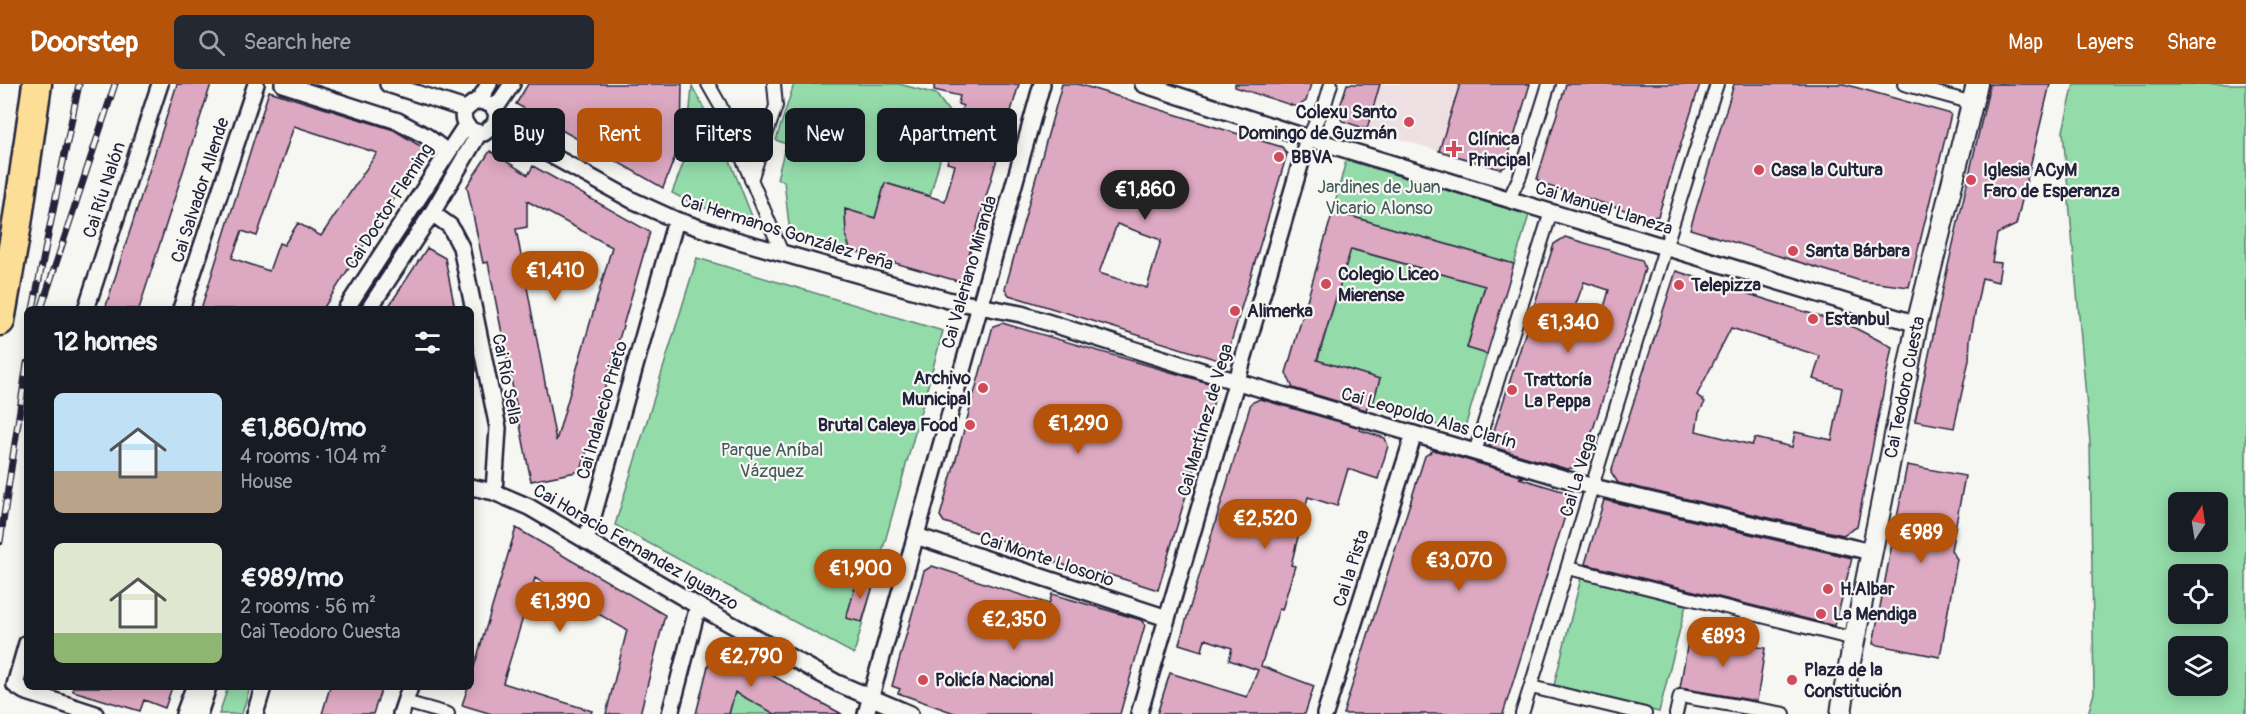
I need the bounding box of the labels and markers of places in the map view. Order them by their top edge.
place label: Colexu Santo Domingo de Guzmán [1238,101,1397,145]
marker: Colexu Santo Domingo de Guzmán [1402,115,1416,129]
place label: Clínica Principal [1468,128,1531,172]
marker: Clínica Principal [1445,140,1463,158]
place label: BBVA [1291,146,1333,169]
marker: BBVA [1272,150,1286,164]
place label: Casa la Cultura [1771,159,1884,182]
place label: Iglesia ACyM Faro de Esperanza [1983,159,2120,203]
marker: Casa la Cultura [1752,163,1766,177]
pin: €1,860 [1096,170,1194,221]
marker: Iglesia ACyM Faro de Esperanza [1964,173,1978,187]
place label: Santa Bárbara [1805,240,1911,263]
marker: Santa Bárbara [1786,244,1800,258]
pin: €1,410 [506,251,604,302]
place label: Colegio Liceo Mierense [1338,263,1439,307]
place label: Telepizza [1690,274,1761,297]
marker: Colegio Liceo Mierense [1319,277,1333,291]
marker: Telepizza [1672,278,1686,292]
place label: Alimerka [1247,300,1314,323]
pin: €1,340 [1519,303,1617,354]
marker: Alimerka [1228,304,1242,318]
place label: Estanbul [1825,308,1890,331]
marker: Estanbul [1806,312,1820,326]
place label: Archivo Municipal [902,367,971,411]
place label: Trattoría La Peppa [1523,369,1592,413]
marker: Archivo Municipal [976,381,990,395]
marker: Trattoría La Peppa [1505,383,1519,397]
pin: €1,290 [1029,404,1127,455]
place label: Brutal Caleya Food [818,414,958,437]
marker: Brutal Caleya Food [963,418,977,432]
pin: €2,520 [1216,499,1314,550]
pin: €989 [1885,513,1957,564]
pin: €3,070 [1410,541,1508,592]
pin: €1,900 [811,549,909,600]
place label: H.Albar [1840,578,1895,601]
pin: €1,390 [511,582,609,633]
marker: H.Albar [1821,582,1835,596]
pin: €2,350 [965,600,1063,651]
place label: La Mendiga [1833,603,1917,626]
marker: La Mendiga [1814,607,1828,621]
pin: €893 [1687,617,1759,668]
pin: €2,790 [702,637,800,688]
place label: Plaza de la Constitución [1804,659,1902,703]
place label: Policía Nacional [935,669,1054,692]
marker: Policía Nacional [916,673,930,687]
marker: Plaza de la Constitución [1785,673,1799,687]

